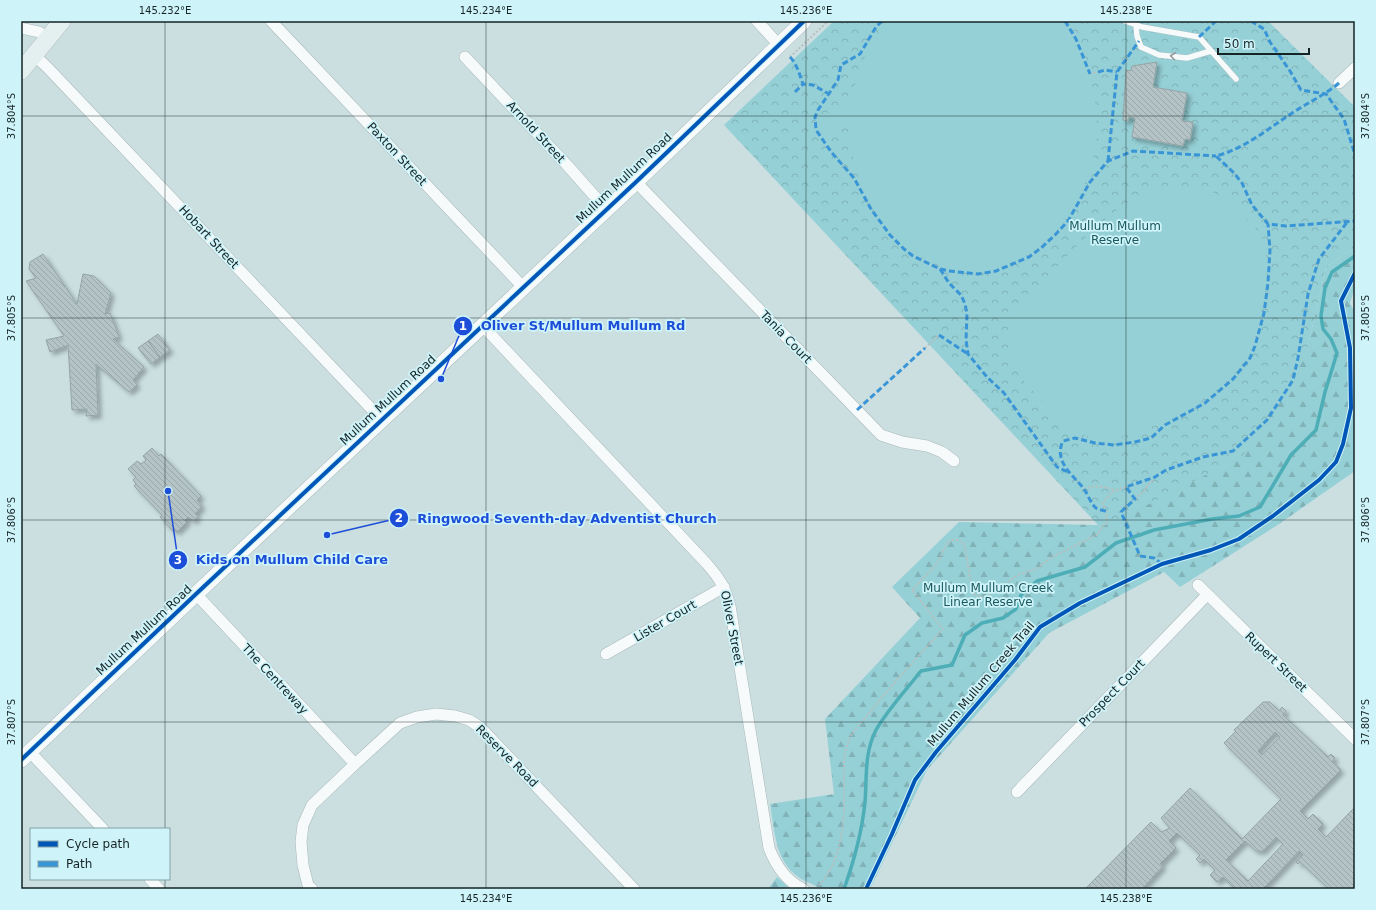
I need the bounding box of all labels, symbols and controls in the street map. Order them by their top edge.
text: 145.232°E [139,5,191,16]
text: 145.234°E [460,5,512,16]
text: 145.236°E [780,5,832,16]
text: 145.238°E [1100,5,1152,16]
scale bar [1218,30,1309,56]
text: 50 m [1224,37,1255,51]
one-way arrow [1170,52,1176,61]
text: 37.804°S [6,93,17,139]
text: 37.804°S [1360,93,1371,139]
street label: Arnold Street [504,98,568,166]
street label: Paxton Street [364,120,430,189]
street label: Mullum Mullum Road [573,130,675,226]
street label: Hobart Street [176,203,242,272]
park label: Mullum Mullum Reserve [1069,219,1161,247]
text: 37.805°S [6,295,17,341]
text: 37.805°S [1360,295,1371,341]
street label: Tania Court [757,307,815,366]
callout: Oliver St/Mullum Mullum Rd [453,313,693,338]
text: Oliver St/Mullum Mullum Rd [481,318,685,333]
text: 1 [459,319,467,333]
street label: Mullum Mullum Road [337,352,439,448]
text: 37.806°S [6,497,17,543]
text: 37.806°S [1360,497,1371,543]
callout: Ringwood Seventh-day Adventist Church [389,506,725,531]
text: 2 [395,511,403,525]
text: Ringwood Seventh-day Adventist Church [417,511,717,526]
callout: Kids on Mullum Child Care [168,547,396,572]
text: Kids on Mullum Child Care [196,552,388,567]
text: 3 [174,553,182,567]
park label: Mullum Mullum Creek Linear Reserve [923,581,1053,609]
street label: Mullum Mullum Road [93,582,195,678]
street label: Oliver Street [718,589,746,667]
street label: Lister Court [631,597,699,645]
street label: Mullum Mullum Creek Trail [925,619,1037,749]
street label: Rupert Street [1242,629,1310,695]
street label: The Centreway [238,640,311,717]
street label: Prospect Court [1076,656,1148,730]
text: 37.807°S [6,699,17,745]
text: 37.807°S [1360,699,1371,745]
street label: Reserve Road [473,722,541,790]
legend [30,828,170,880]
text: Cycle path [66,837,130,851]
text: Path [66,857,92,871]
text: 145.234°E [460,893,512,904]
text: 145.236°E [780,893,832,904]
text: 145.238°E [1100,893,1152,904]

